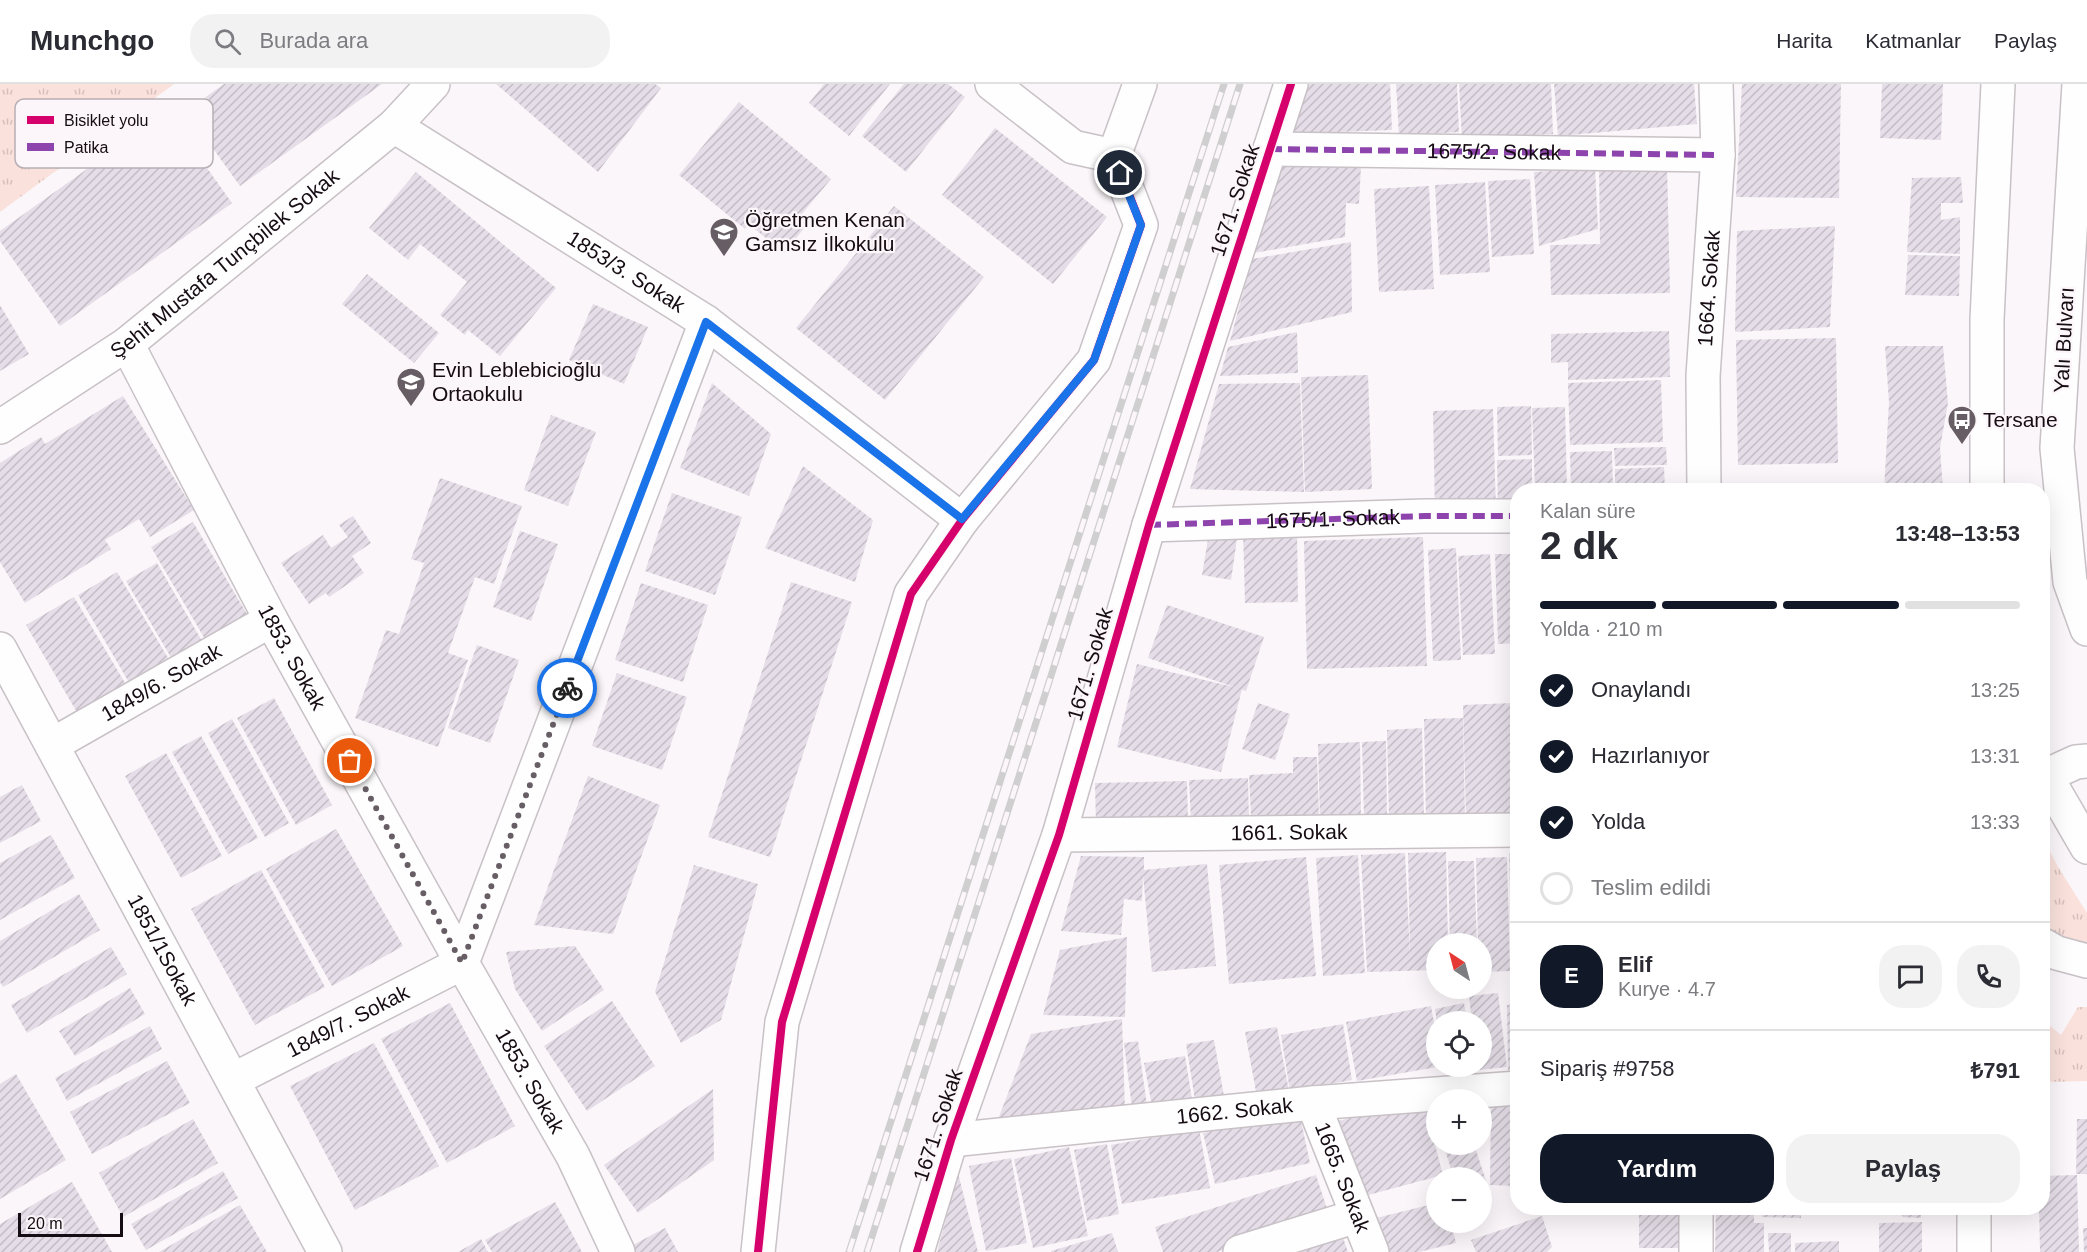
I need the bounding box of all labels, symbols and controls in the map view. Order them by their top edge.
search box [190,14,610,68]
text: Munchgo [30,25,154,56]
icon: search [211,25,244,58]
text: Burada ara [259,28,368,53]
text: Harita [1776,29,1832,52]
text: Katmanlar [1865,29,1961,52]
text: Paylaş [1994,29,2057,52]
legend [15,99,213,168]
text: Bisiklet yolu [64,112,148,129]
text: Patika [64,139,109,156]
street label: 1675/2. Sokak [1427,139,1562,164]
street label: 1671. Sokak [1206,140,1264,259]
pin [1094,147,1145,198]
icon: home [1103,156,1136,189]
street label: Şehit Mustafa Tunçbilek Sokak [106,164,343,363]
place label: Öğretmen Kenan Gamsız İlkokulu [745,208,905,255]
school or university icon: Öğretmen Kenan Gamsız İlkokulu [708,216,740,258]
street label: 1853/3. Sokak [563,226,690,317]
street label: 1664. Sokak [1693,229,1724,347]
street label: Yalı Bulvarı [2049,287,2078,393]
place label: Evin Leblebicioğlu Ortaokulu [432,358,601,405]
school or university icon: Evin Leblebicioğlu Ortaokulu [395,366,427,408]
bus stop icon: Tersane [1946,404,1978,446]
place label: Tersane [1983,408,2058,431]
text: Kalan süre [1540,500,1636,522]
street label: 1675/1. Sokak [1265,505,1401,532]
text: 13:48–13:53 [1895,521,2020,546]
text: 2 dk [1540,524,1618,567]
street label: 1853. Sokak [254,601,331,714]
street label: 1671. Sokak [1062,604,1117,723]
text: Yolda · 210 m [1540,618,1663,640]
street label: 1849/6. Sokak [97,639,226,725]
courier [537,658,597,718]
icon: bike [551,672,584,705]
icon: check [1540,674,1573,707]
text: Onaylandı [1591,677,1691,702]
text: 13:25 [1970,679,2020,701]
pin [324,735,375,786]
icon: check [1540,740,1573,773]
text: Hazırlanıyor [1591,743,1710,768]
icon: bag [333,744,366,777]
text: 13:31 [1970,745,2020,767]
icon: check [1540,806,1573,839]
text: Yolda [1591,809,1645,834]
text: 13:33 [1970,811,2020,833]
street label: 1661. Sokak [1230,820,1348,844]
text: Teslim edildi [1591,875,1711,900]
street label: 1851/1Sokak [123,890,202,1010]
north arrow [1426,933,1492,999]
map controls [1426,933,1492,1233]
button: chat [1879,945,1942,1008]
button: phone [1957,945,2020,1008]
text: Elif [1618,952,1652,977]
text: E [1564,963,1579,988]
text: Kurye · 4.7 [1618,978,1716,1000]
street label: 1849/7. Sokak [283,980,413,1062]
button: locate [1426,1011,1492,1077]
street label: 1853. Sokak [491,1024,570,1138]
text: Sipariş #9758 [1540,1056,1675,1081]
text: ₺791 [1971,1058,2020,1083]
street label: 1671. Sokak [909,1065,967,1184]
button: + [1426,1089,1492,1155]
street label: 1662. Sokak [1175,1093,1294,1128]
street label: 1665. Sokak [1311,1119,1375,1236]
button: Yardım [1540,1134,1774,1203]
button: Paylaş [1786,1134,2020,1203]
button: − [1426,1167,1492,1233]
scale bar [18,1210,123,1238]
text: 20 m [27,1215,63,1232]

